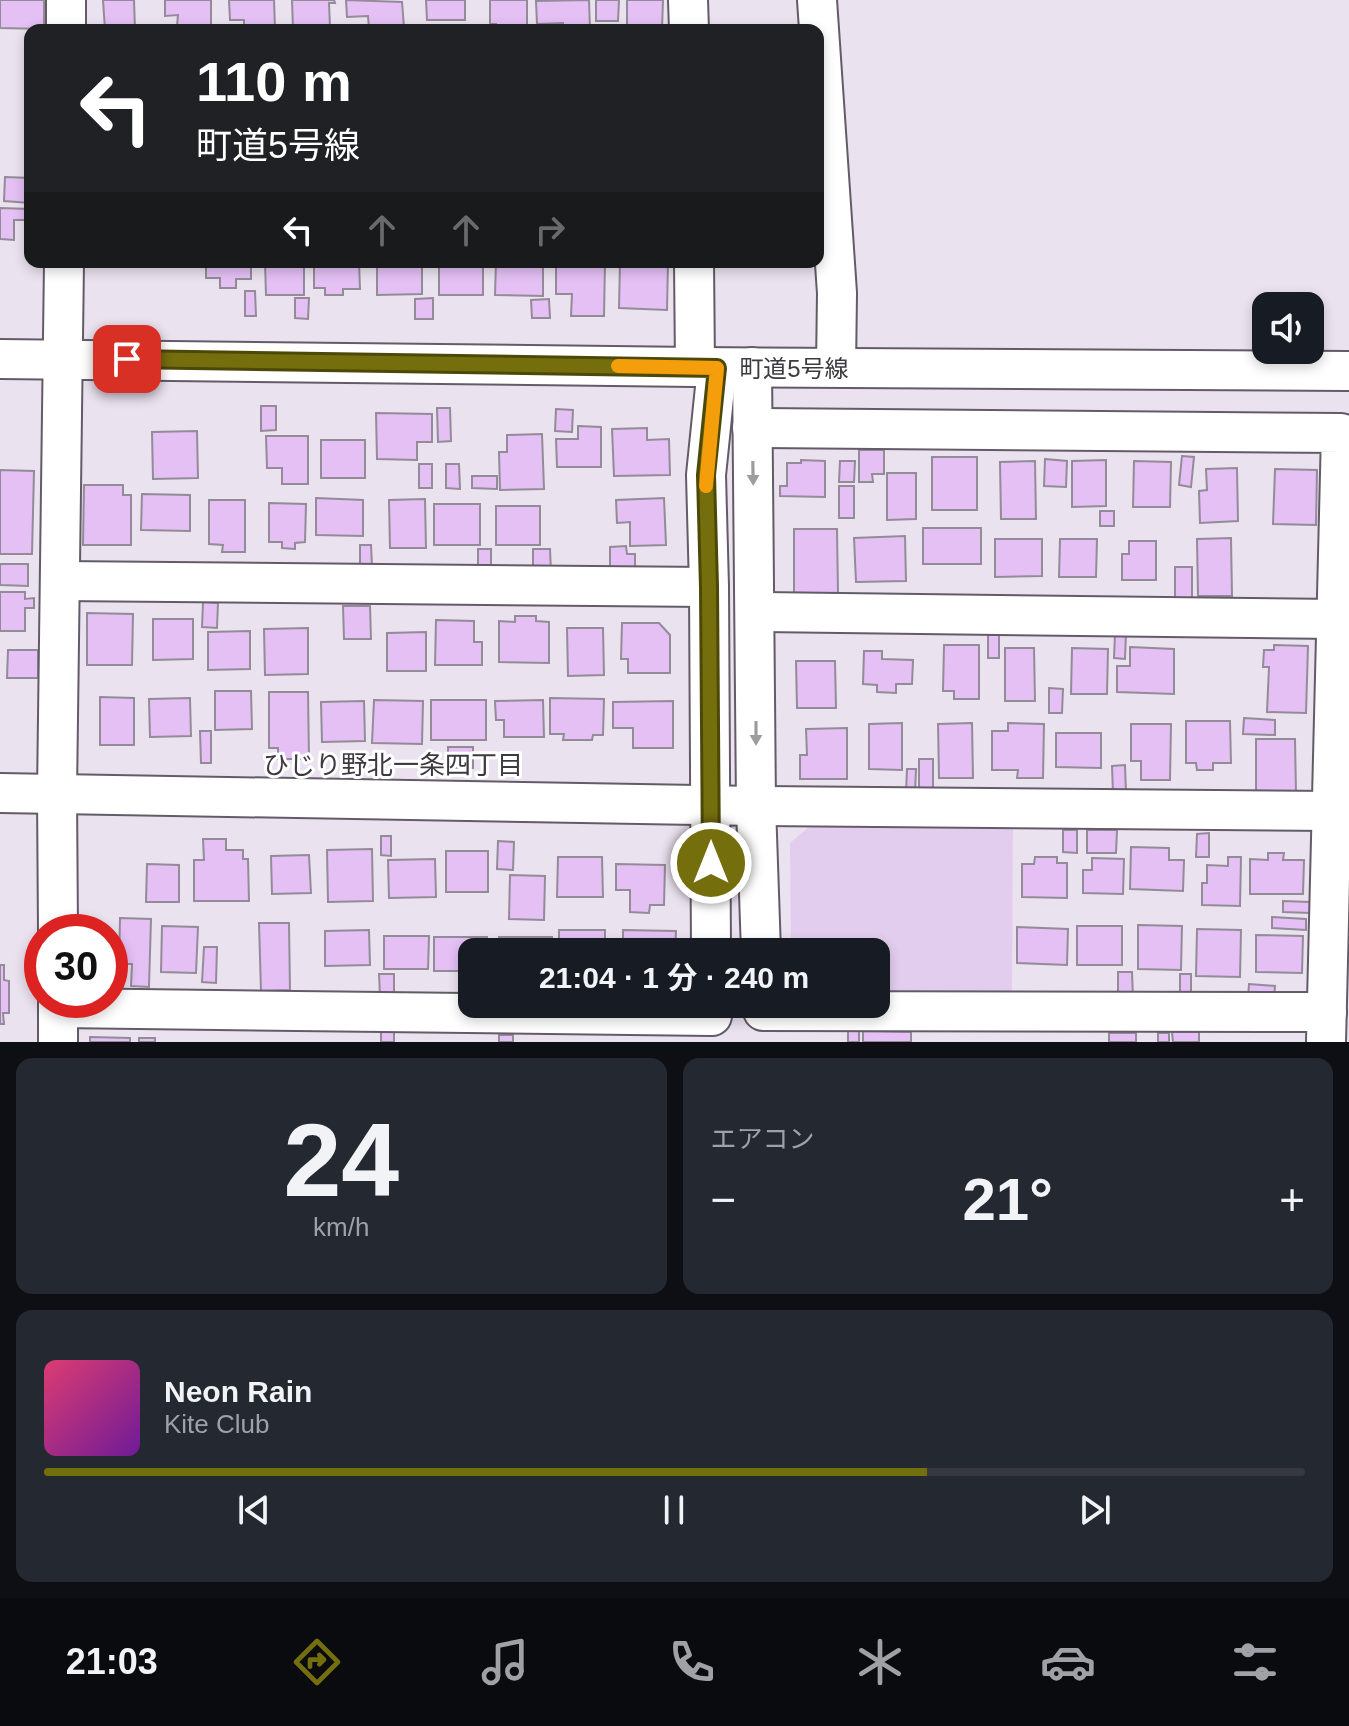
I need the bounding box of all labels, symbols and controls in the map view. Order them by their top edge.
text: 110 m [196,50,352,113]
icon: left [64,56,168,160]
text: 町道5号線 [196,125,360,166]
icon: left [276,208,320,252]
icon: ahead [360,208,404,252]
icon: ahead [444,208,488,252]
icon: right [528,208,572,252]
map controls [1252,292,1324,364]
button: sound [1252,292,1324,364]
pin [93,325,161,393]
icon: arrive [105,337,149,381]
street label: 町道5号線 [739,355,849,382]
one-way arrow [747,461,759,486]
one-way arrow [750,721,762,746]
district label: ひじり野北一条四丁目 [263,750,523,780]
position arrow [669,821,753,905]
speed limit sign: 30 [24,914,128,1018]
text: 21:04 · 1 分 · 240 m [539,961,809,994]
text: 24 [283,1102,399,1218]
text: エアコン [711,1124,815,1154]
text: 21° [962,1166,1053,1233]
text: − [711,1175,736,1224]
text: + [1279,1175,1305,1224]
text: km/h [313,1212,369,1242]
text: Neon Rain [164,1375,312,1408]
text: Kite Club [164,1409,270,1439]
icon: previous [232,1488,276,1532]
icon: pause [652,1488,696,1532]
icon: next [1073,1488,1117,1532]
icon: directions [289,1634,345,1690]
icon: music [477,1634,533,1690]
icon: phone [664,1634,720,1690]
icon: climate [852,1634,908,1690]
icon: car [1040,1634,1096,1690]
icon: filters [1227,1634,1283,1690]
text: 21:03 [66,1641,158,1682]

